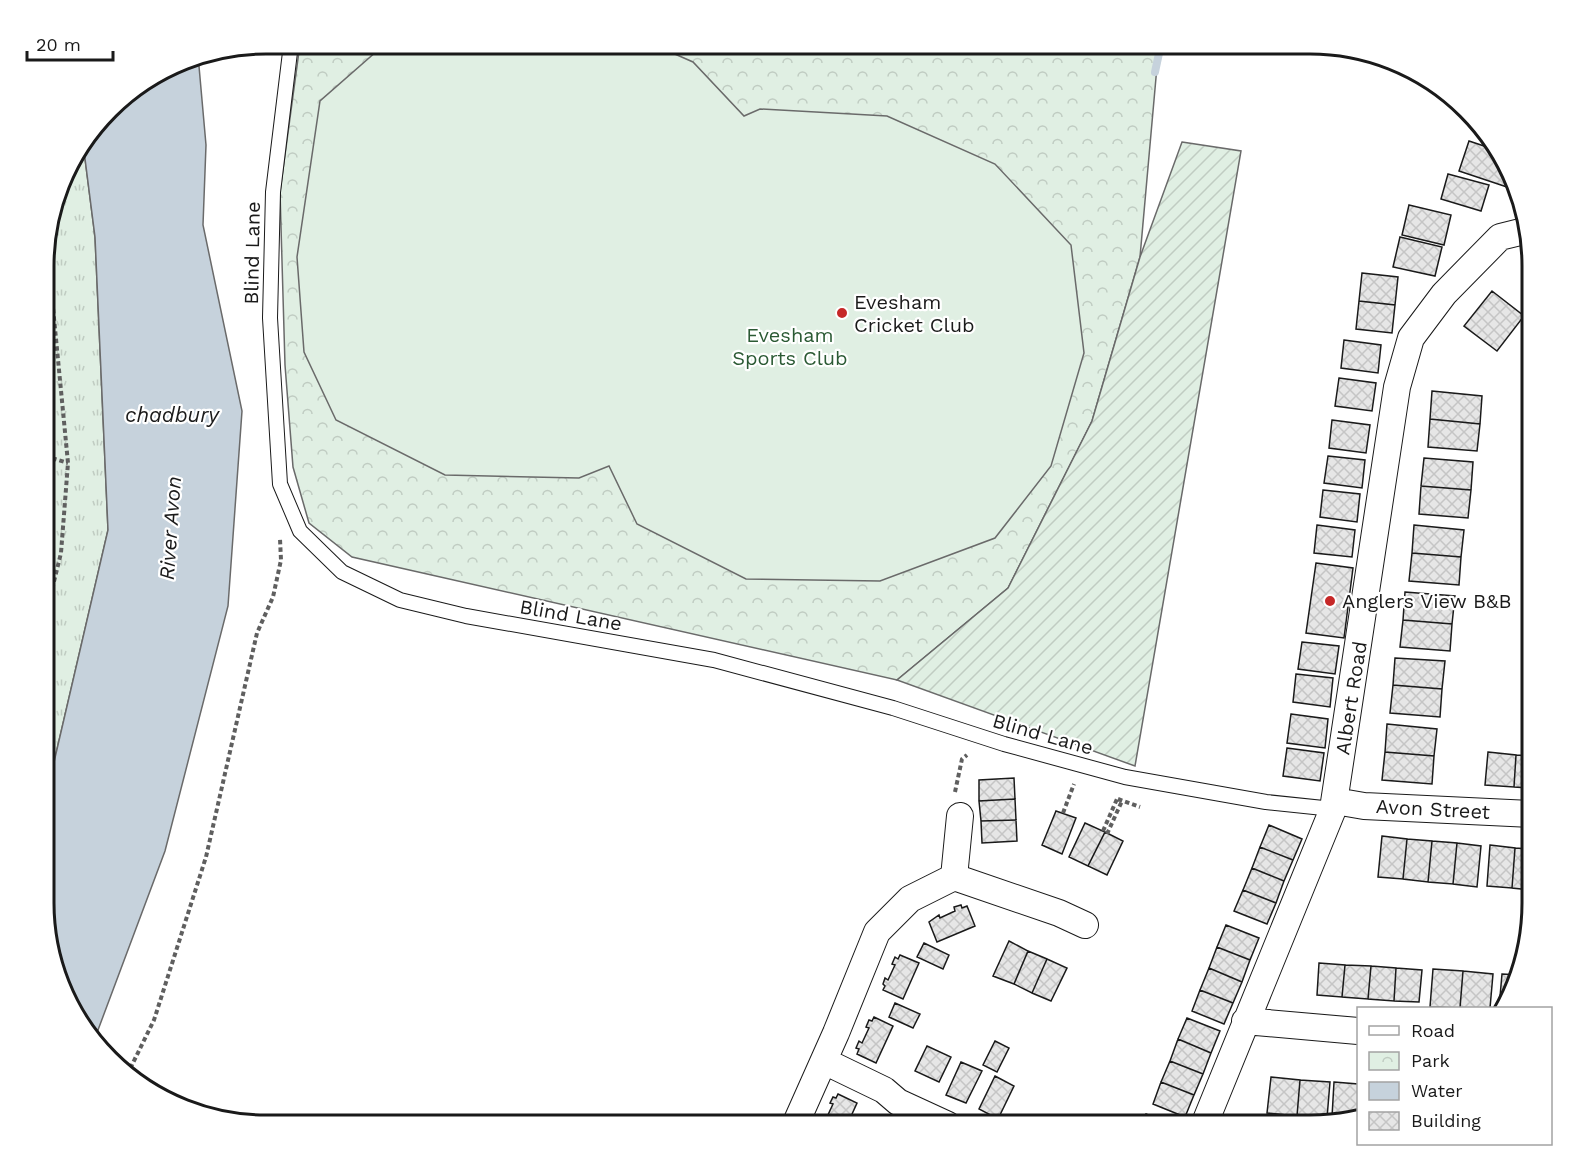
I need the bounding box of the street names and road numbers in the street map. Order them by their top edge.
street label: Blind Lane [239,201,265,305]
street label: Blind Lane [518,594,624,636]
street label: Albert Road [1330,639,1372,757]
street label: Blind Lane [990,708,1096,760]
street label: Avon Street [1375,794,1491,824]

